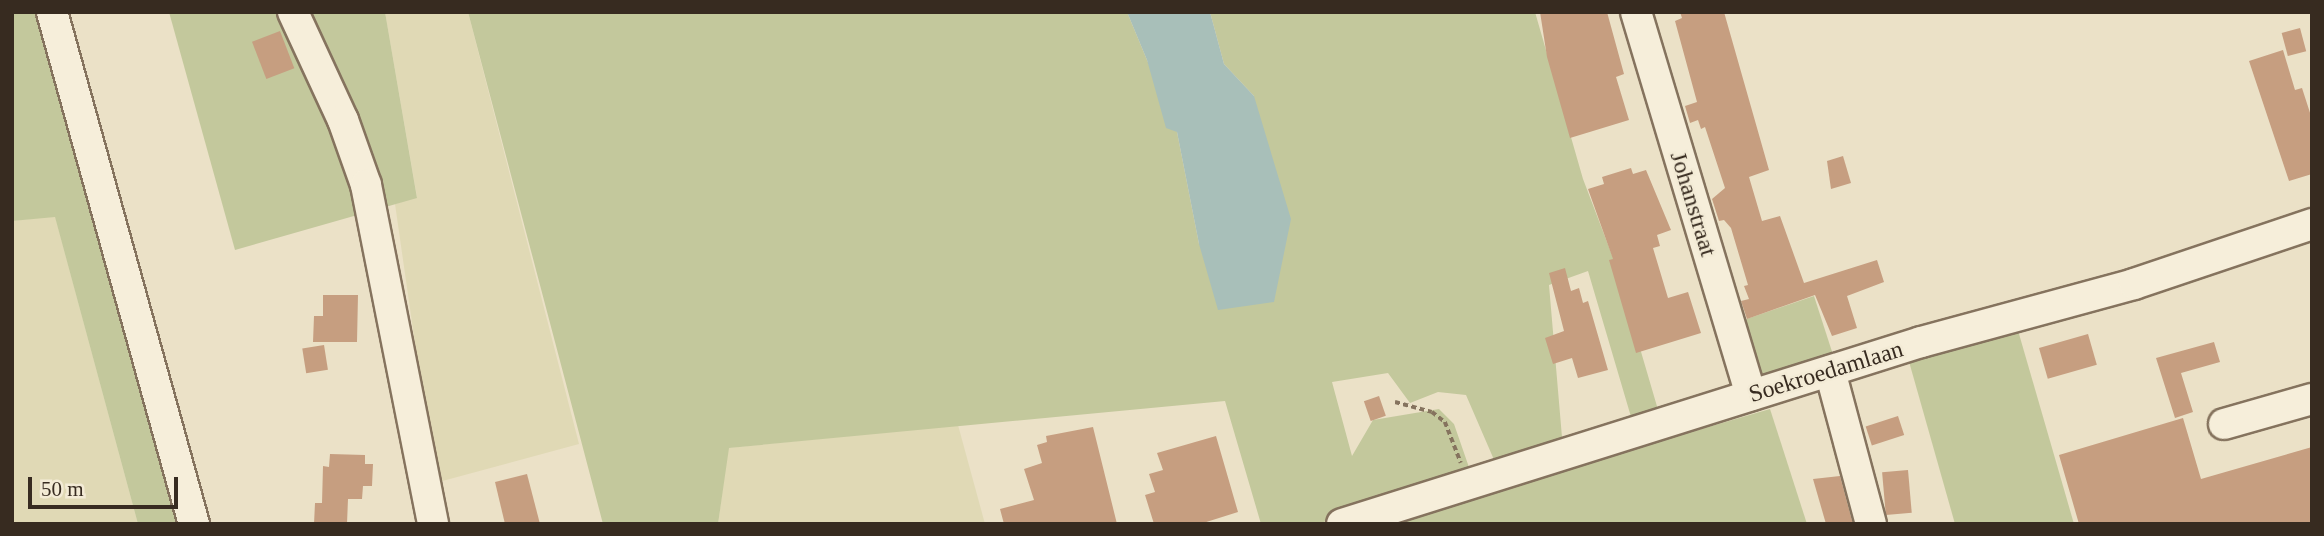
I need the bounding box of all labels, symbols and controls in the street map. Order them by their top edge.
street label: Johanstraat [1663,148,1723,260]
street label: Soekroedamlaan [1745,335,1907,409]
scale bar [32,462,182,506]
text: 50 m [41,477,84,501]

